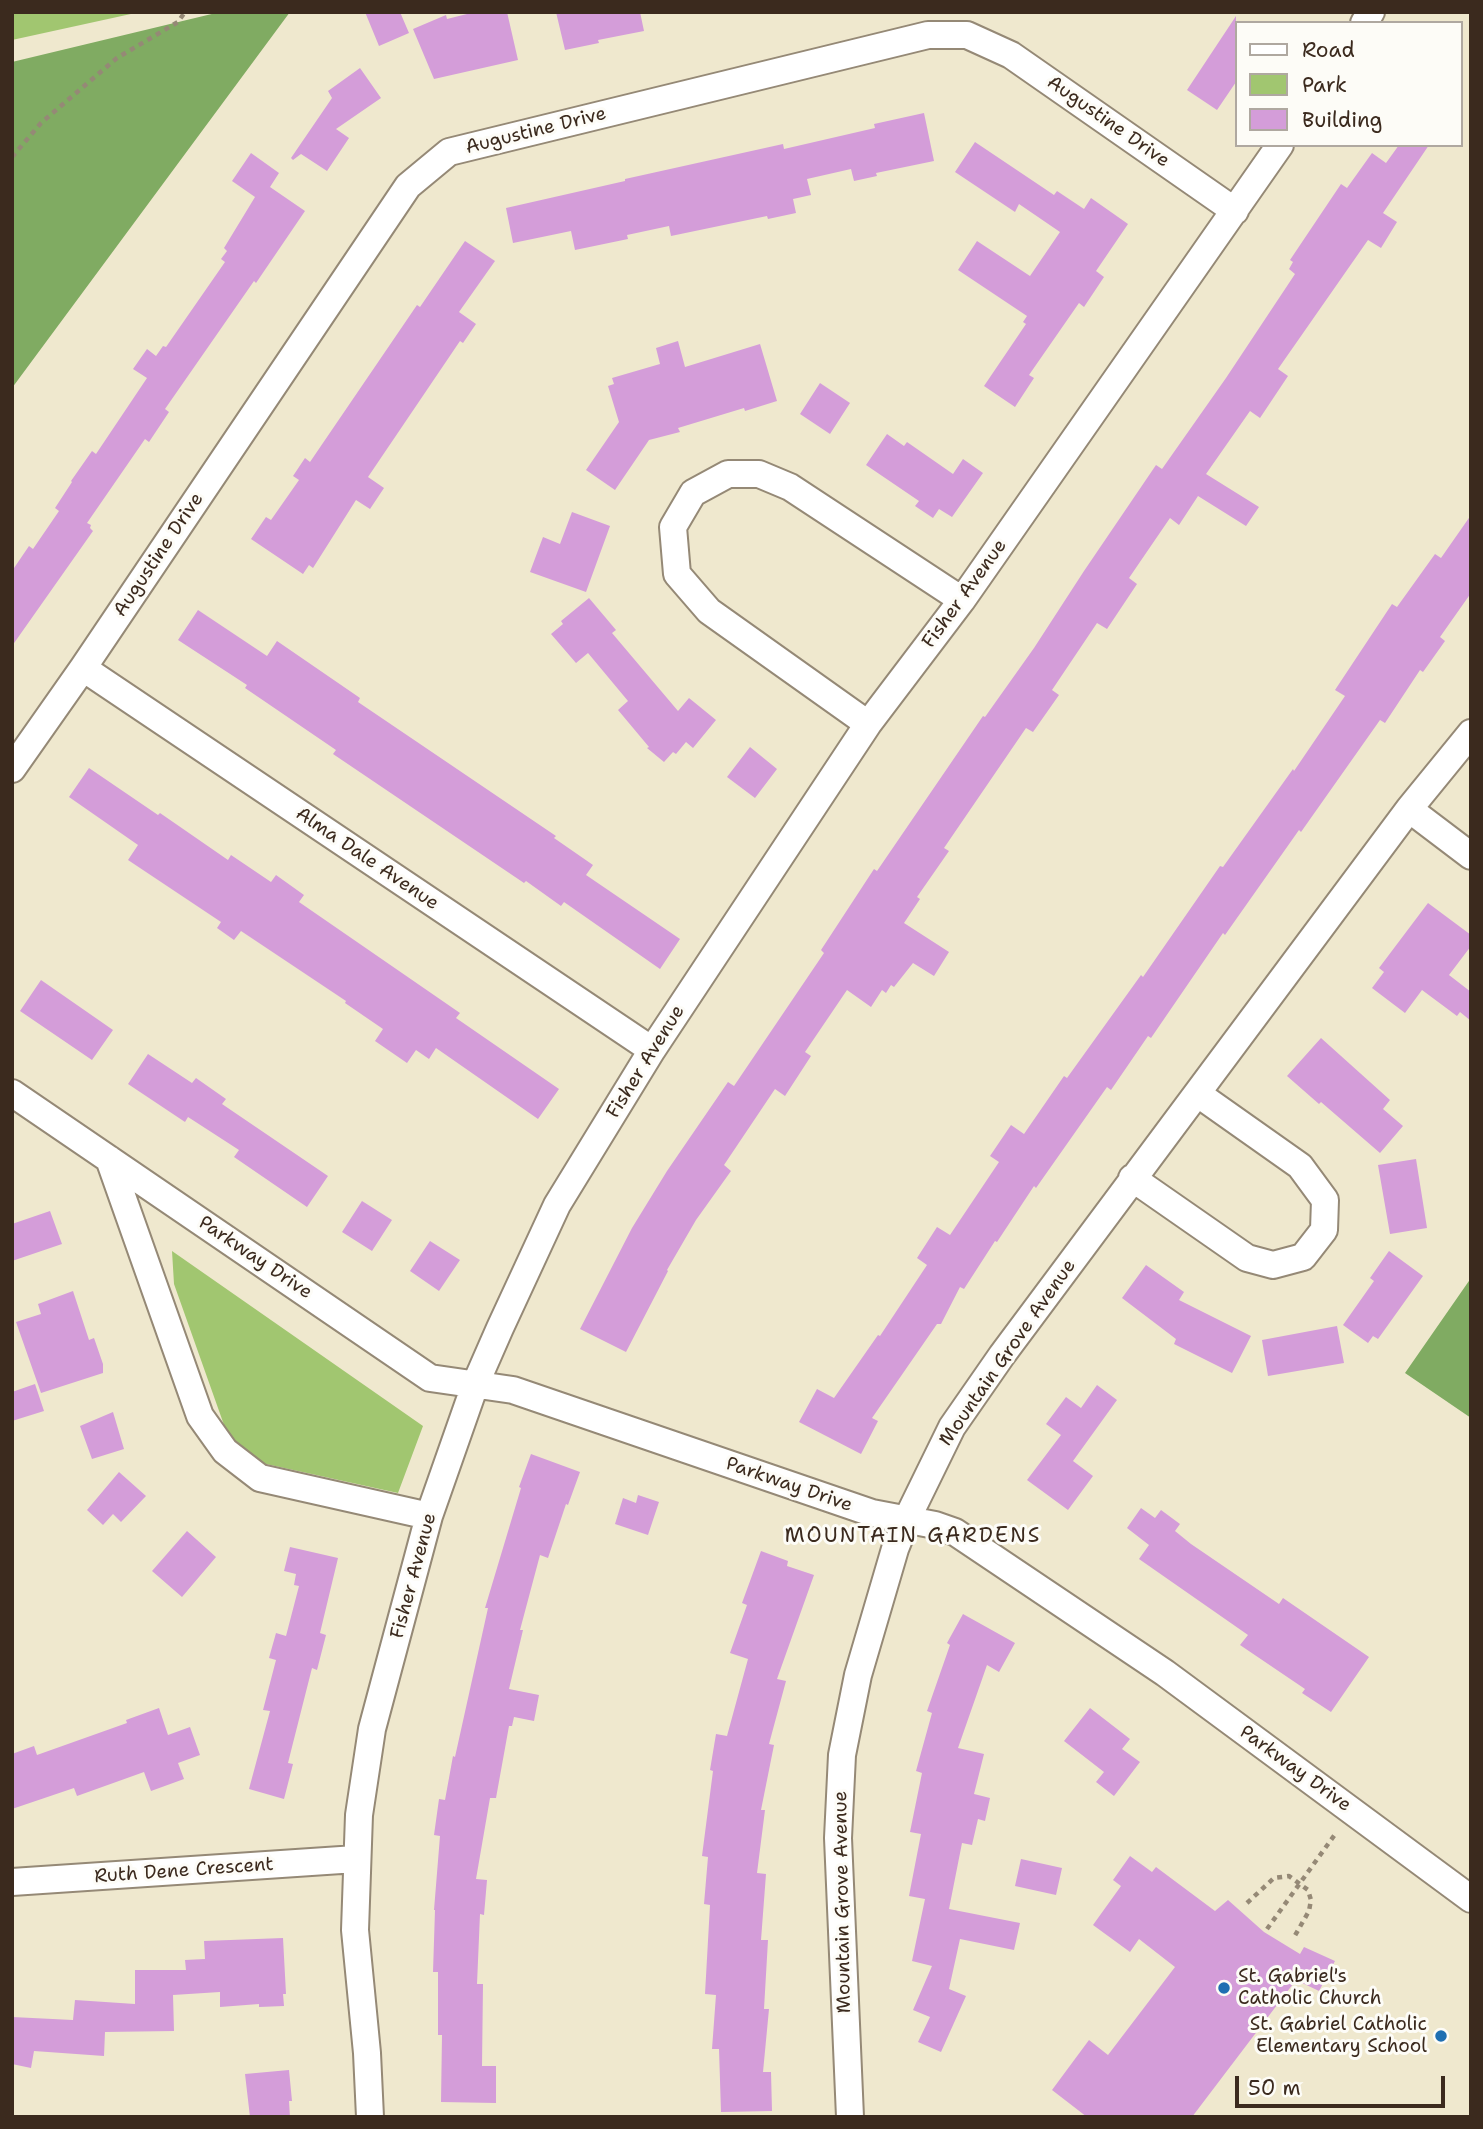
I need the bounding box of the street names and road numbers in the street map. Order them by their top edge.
street label: Augustine Drive [1042,71,1174,173]
street label: Augustine Drive [463,102,609,160]
street label: Augustine Drive [109,489,209,621]
street label: Fisher Avenue [918,535,1012,653]
street label: Alma Dale Avenue [291,803,443,915]
street label: Fisher Avenue [602,1001,690,1123]
street label: Parkway Drive [194,1212,316,1304]
street label: Mountain Grove Avenue [935,1255,1081,1451]
street label: Parkway Drive [723,1453,855,1517]
street label: Fisher Avenue [386,1511,442,1641]
street label: Parkway Drive [1235,1721,1355,1817]
street label: Mountain Grove Avenue [830,1791,856,2013]
street label: Ruth Dene Crescent [94,1853,274,1889]

